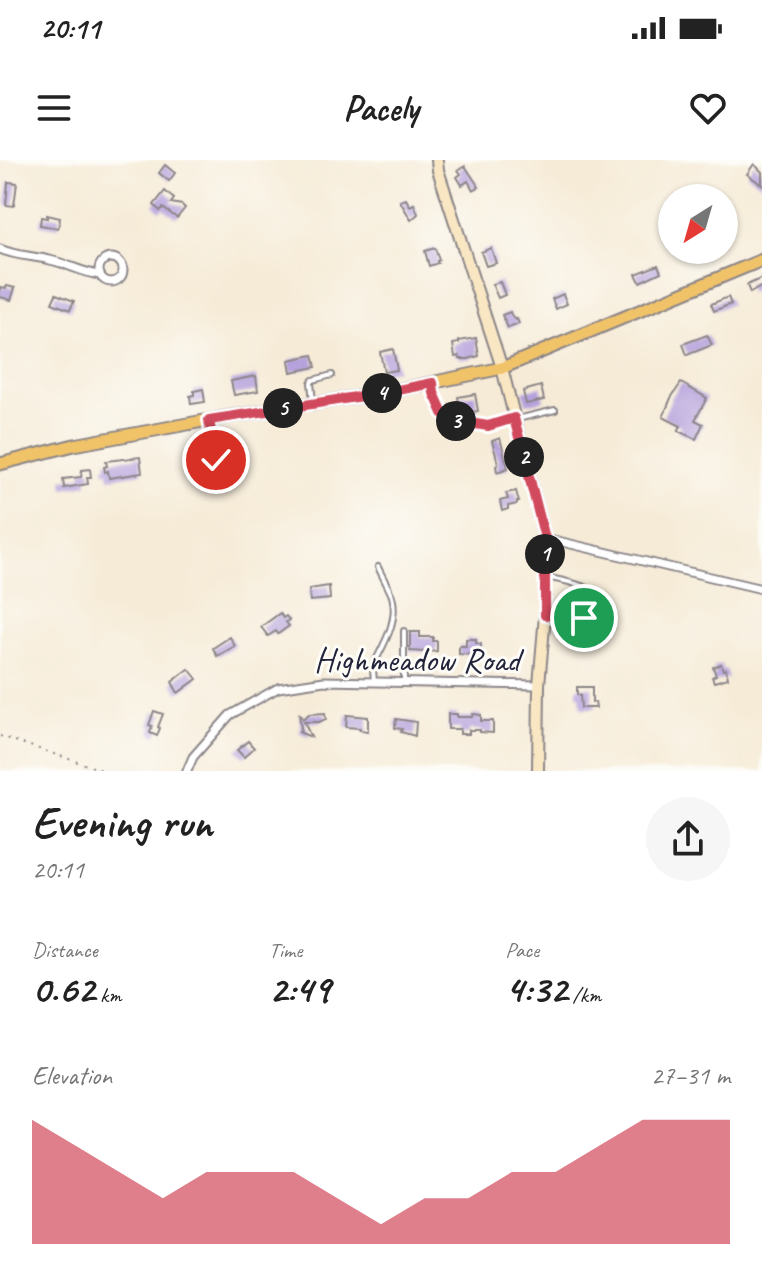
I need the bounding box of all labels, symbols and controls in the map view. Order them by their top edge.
text: 20:11 [40,9,100,47]
text: Pacely [343,85,419,131]
icon: menu [32,86,76,130]
icon: heart [686,86,730,130]
north arrow [658,184,738,264]
map controls [658,184,738,264]
pin: 4 [362,373,402,413]
text: 4 [377,379,387,407]
pin: 5 [263,388,303,428]
text: 5 [278,394,288,422]
pin: 3 [436,401,476,441]
text: 3 [451,407,461,435]
pin [182,426,250,494]
pin: 2 [504,437,544,477]
icon: check [194,438,238,482]
text: 2 [519,443,529,471]
pin: 1 [525,534,565,574]
text: 1 [540,540,550,568]
pin [550,584,618,652]
icon: arrive [562,596,606,640]
street label: Highmeadow Road [314,638,525,681]
text: Evening run [32,795,212,850]
button: share [646,797,730,881]
text: 20:11 [32,853,84,886]
text: Distance [32,936,98,964]
text: Time [269,936,302,964]
text: Pace [505,936,539,964]
text: 0.62 [32,964,95,1014]
text: 2:49 [269,964,330,1014]
text: 4:32 [505,964,567,1014]
text: km [95,981,122,1009]
text: /km [567,981,601,1009]
text: Elevation [32,1059,112,1092]
text: 27–31 m [651,1059,730,1092]

